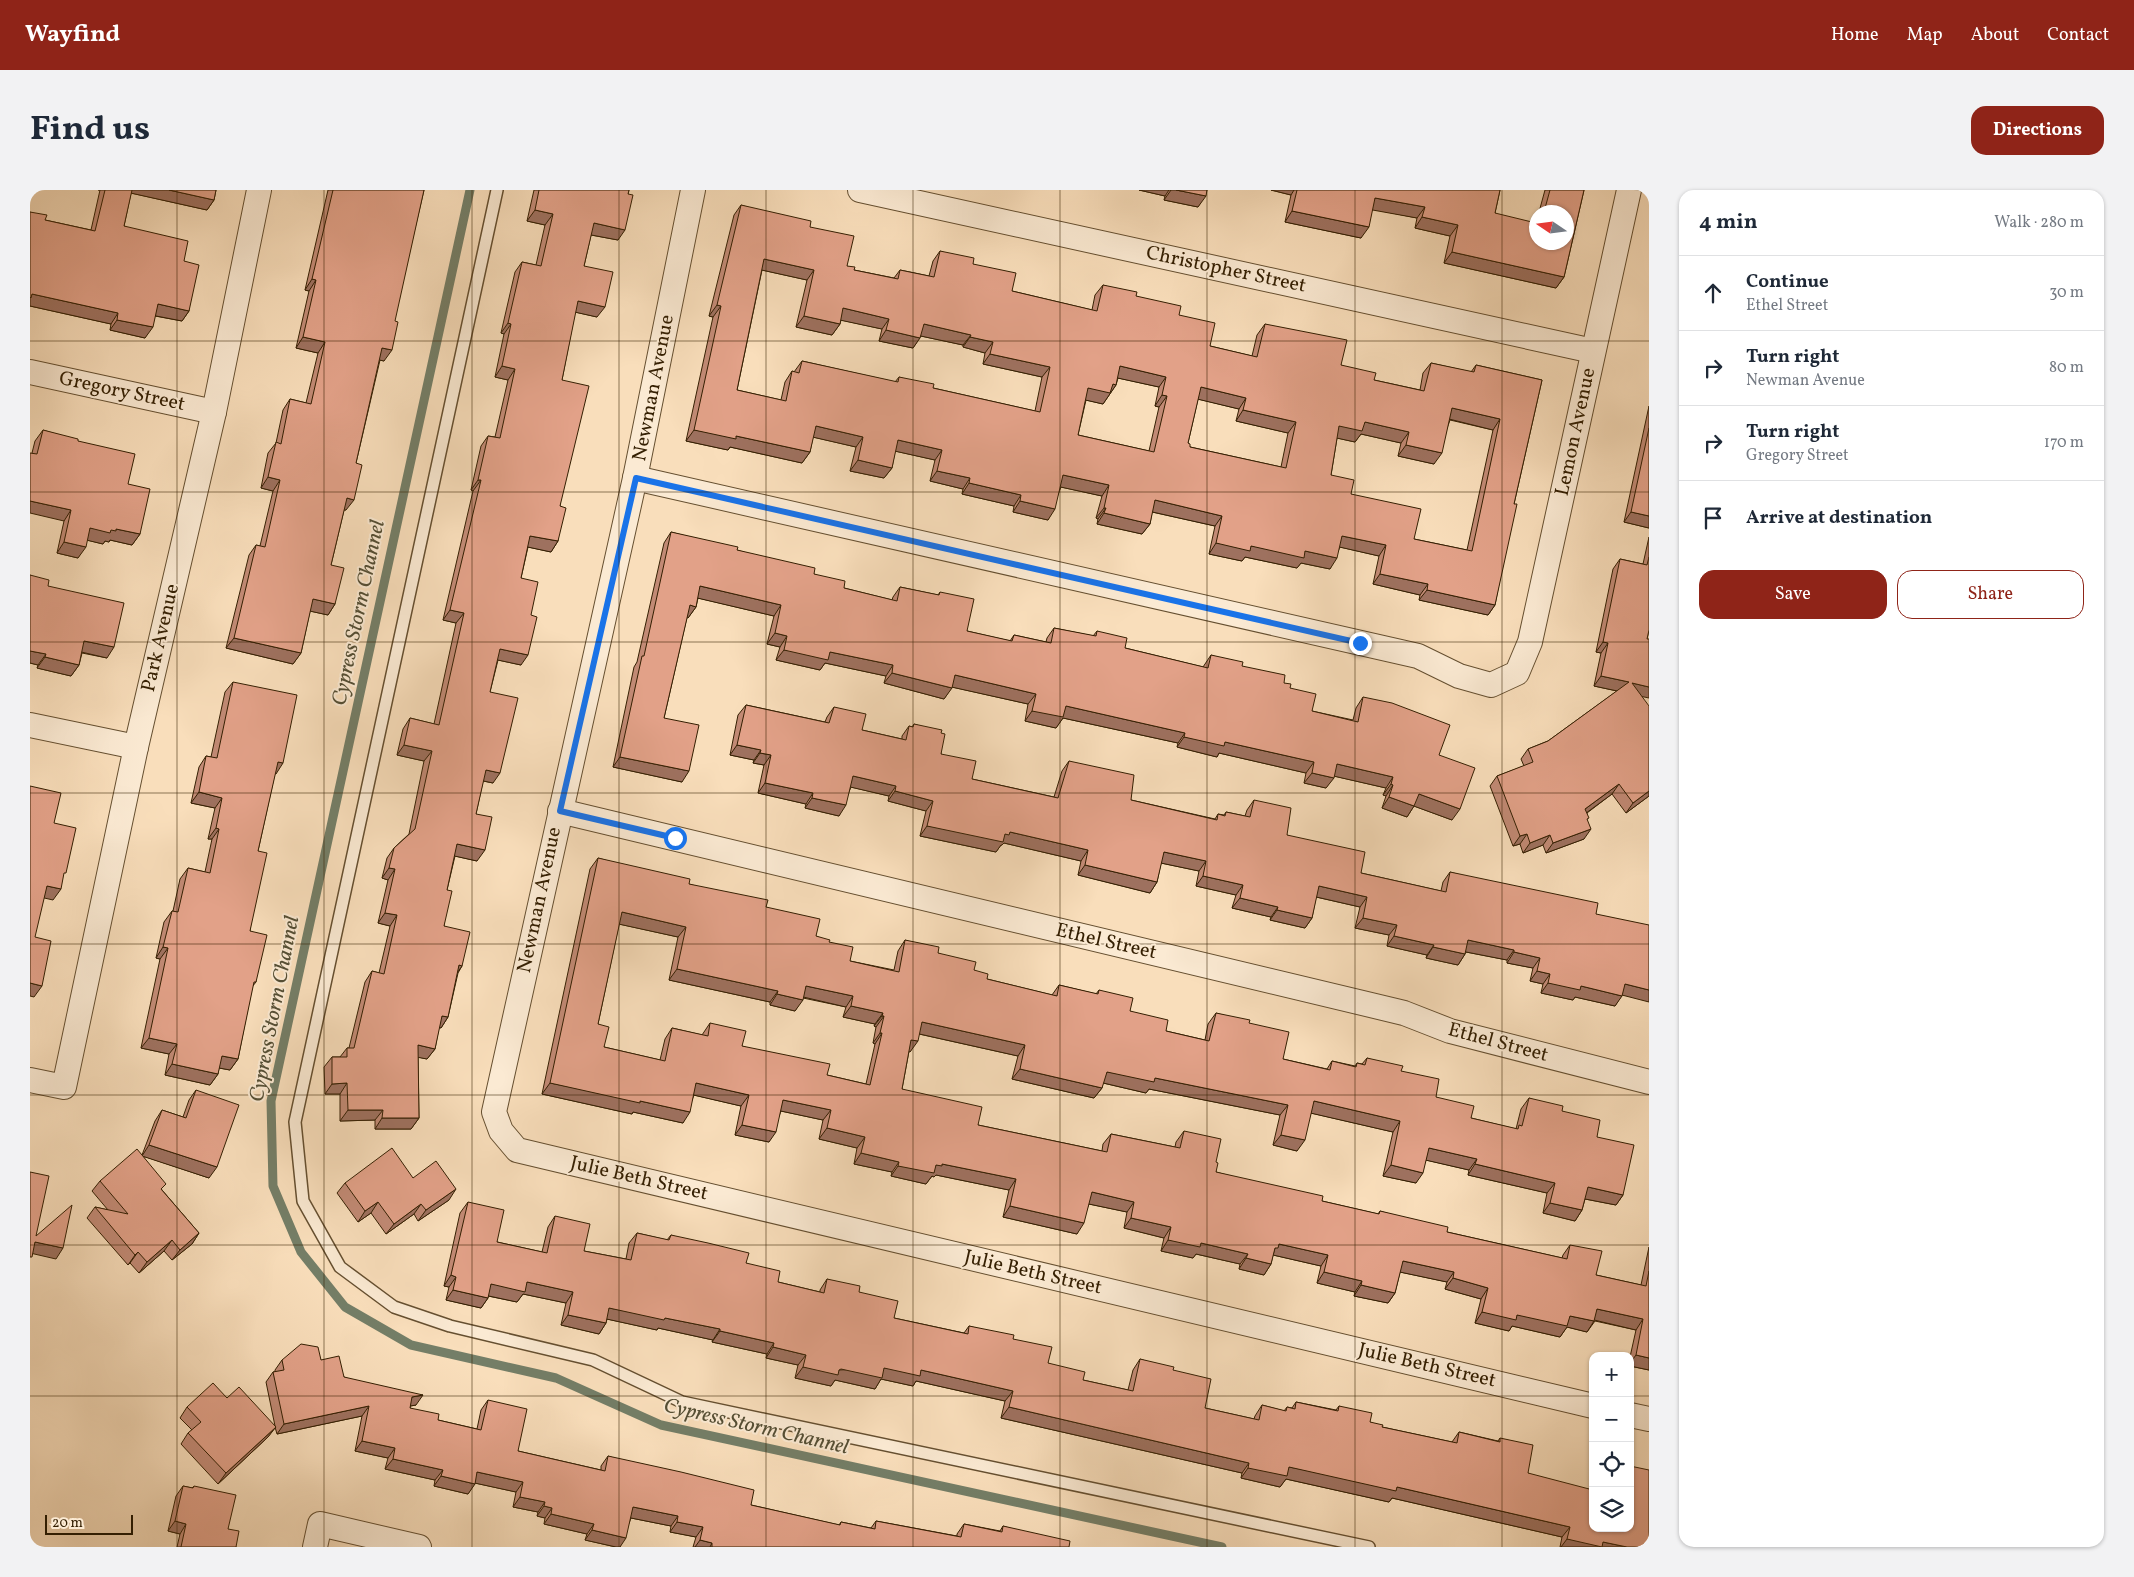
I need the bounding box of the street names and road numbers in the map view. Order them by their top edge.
street label: Christopher Street [1143,239,1309,301]
street label: Newman Avenue [626,312,682,464]
street label: Gregory Street [56,365,188,419]
street label: Lemon Avenue [1549,365,1603,499]
street label: Park Avenue [135,581,187,695]
street label: Newman Avenue [511,824,569,976]
street label: Ethel Street [1053,917,1159,967]
street label: Ethel Street [1445,1016,1551,1070]
street label: Julie Beth Street [567,1150,711,1208]
street label: Julie Beth Street [961,1244,1105,1302]
street label: Julie Beth Street [1355,1337,1499,1395]

